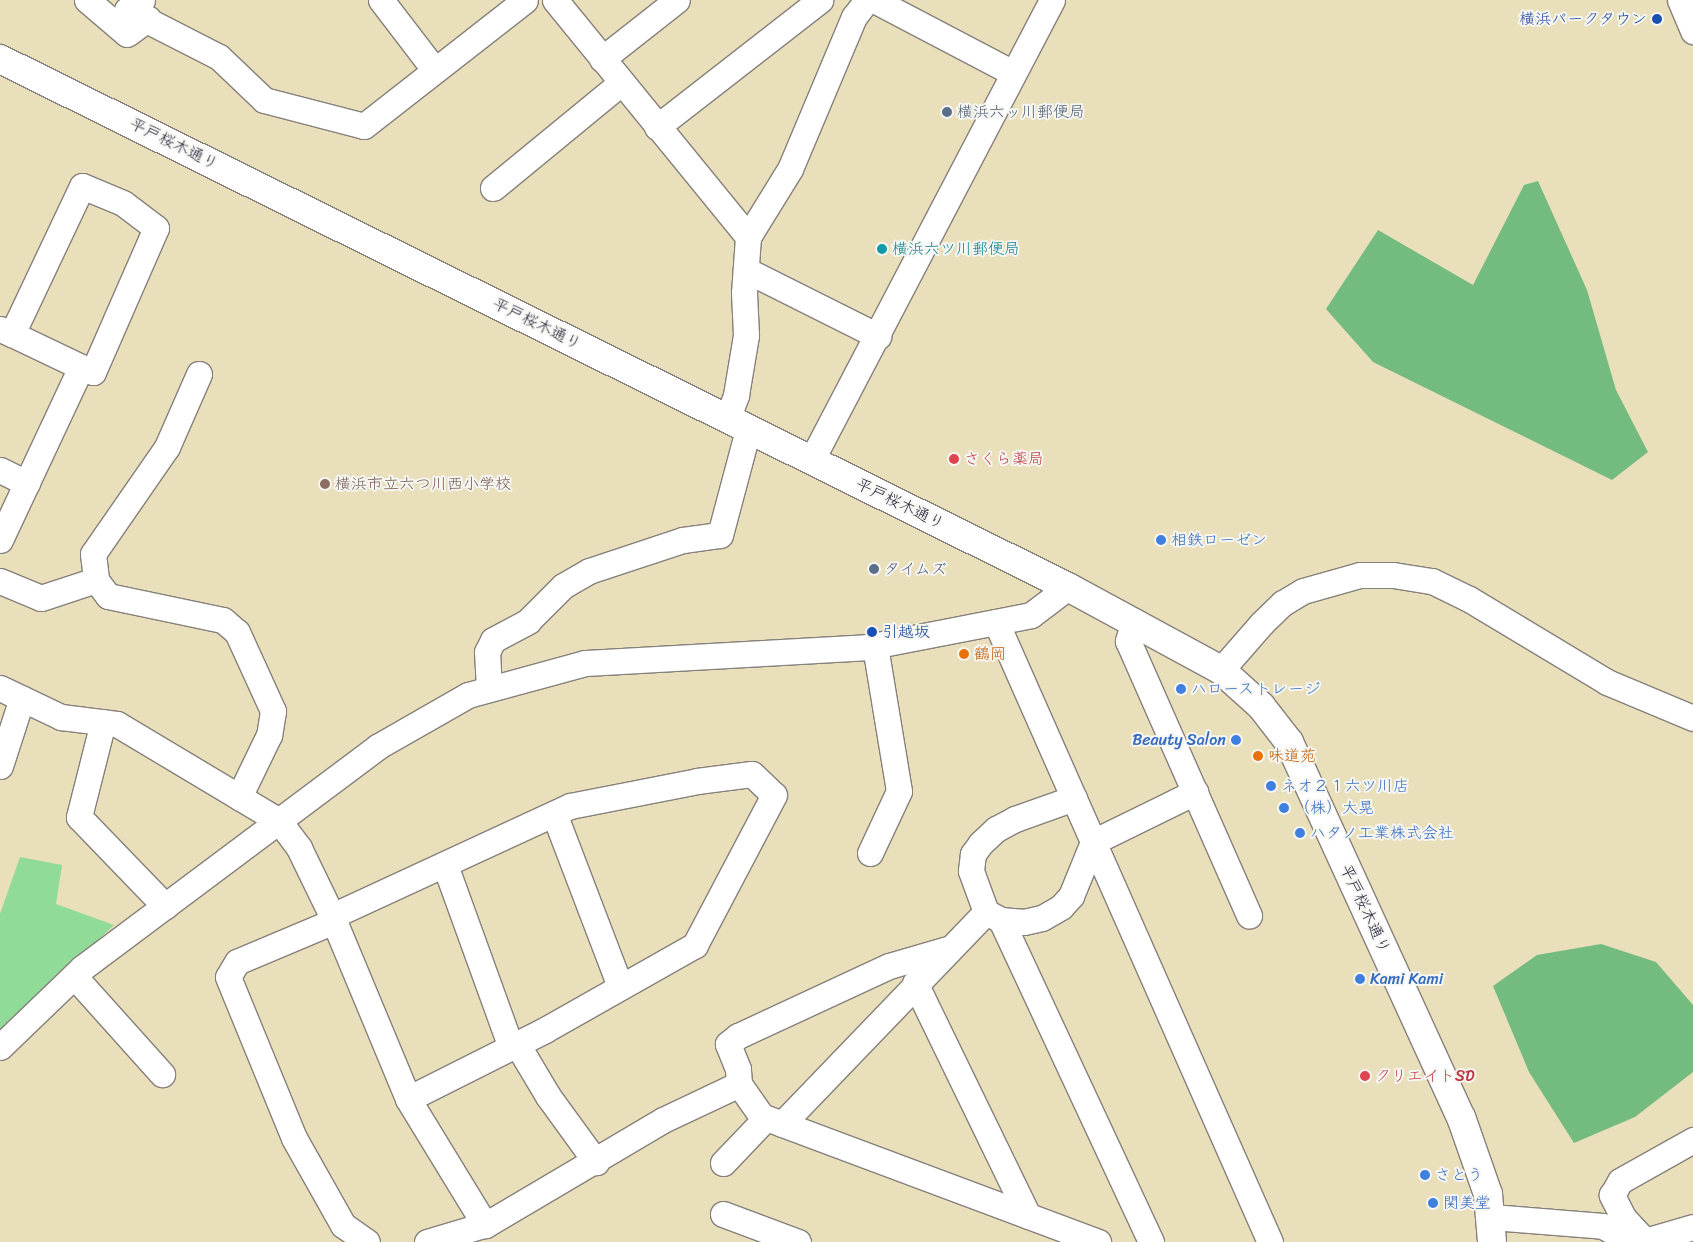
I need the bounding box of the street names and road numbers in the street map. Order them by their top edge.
street label: 平戸桜木通り [127,114,221,174]
street label: 平戸桜木通り [490,294,584,354]
street label: 平戸桜木通り [853,474,947,534]
street label: 平戸桜木通り [1336,861,1394,957]

